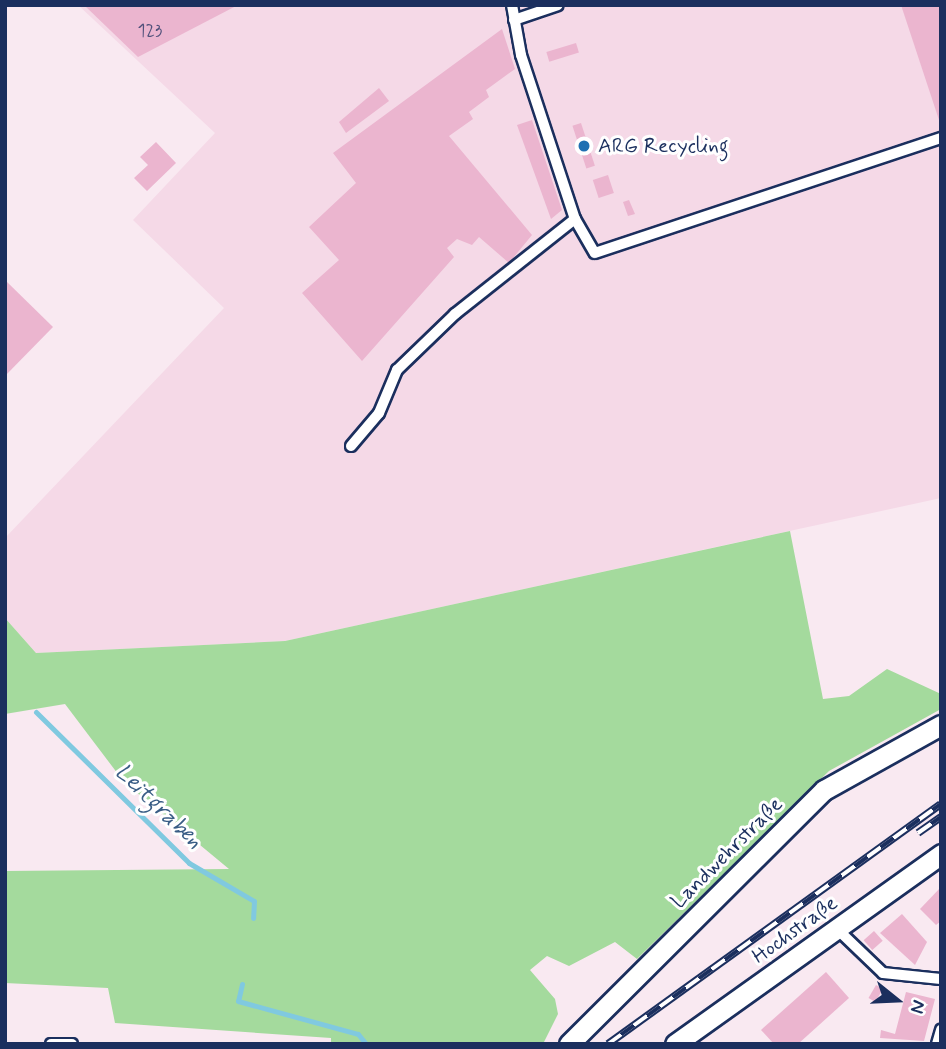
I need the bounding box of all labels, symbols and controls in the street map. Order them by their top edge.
house number: 123 [138,20,162,42]
place label: ARG Recycling [598,133,726,159]
marker: ARG Recycling [576,138,592,154]
water label: Leitgraben [109,759,207,855]
street label: Landwehrstraße [666,792,788,914]
street label: Hochstraße [747,891,843,969]
north arrow [862,965,932,1035]
text: N [904,997,931,1017]

